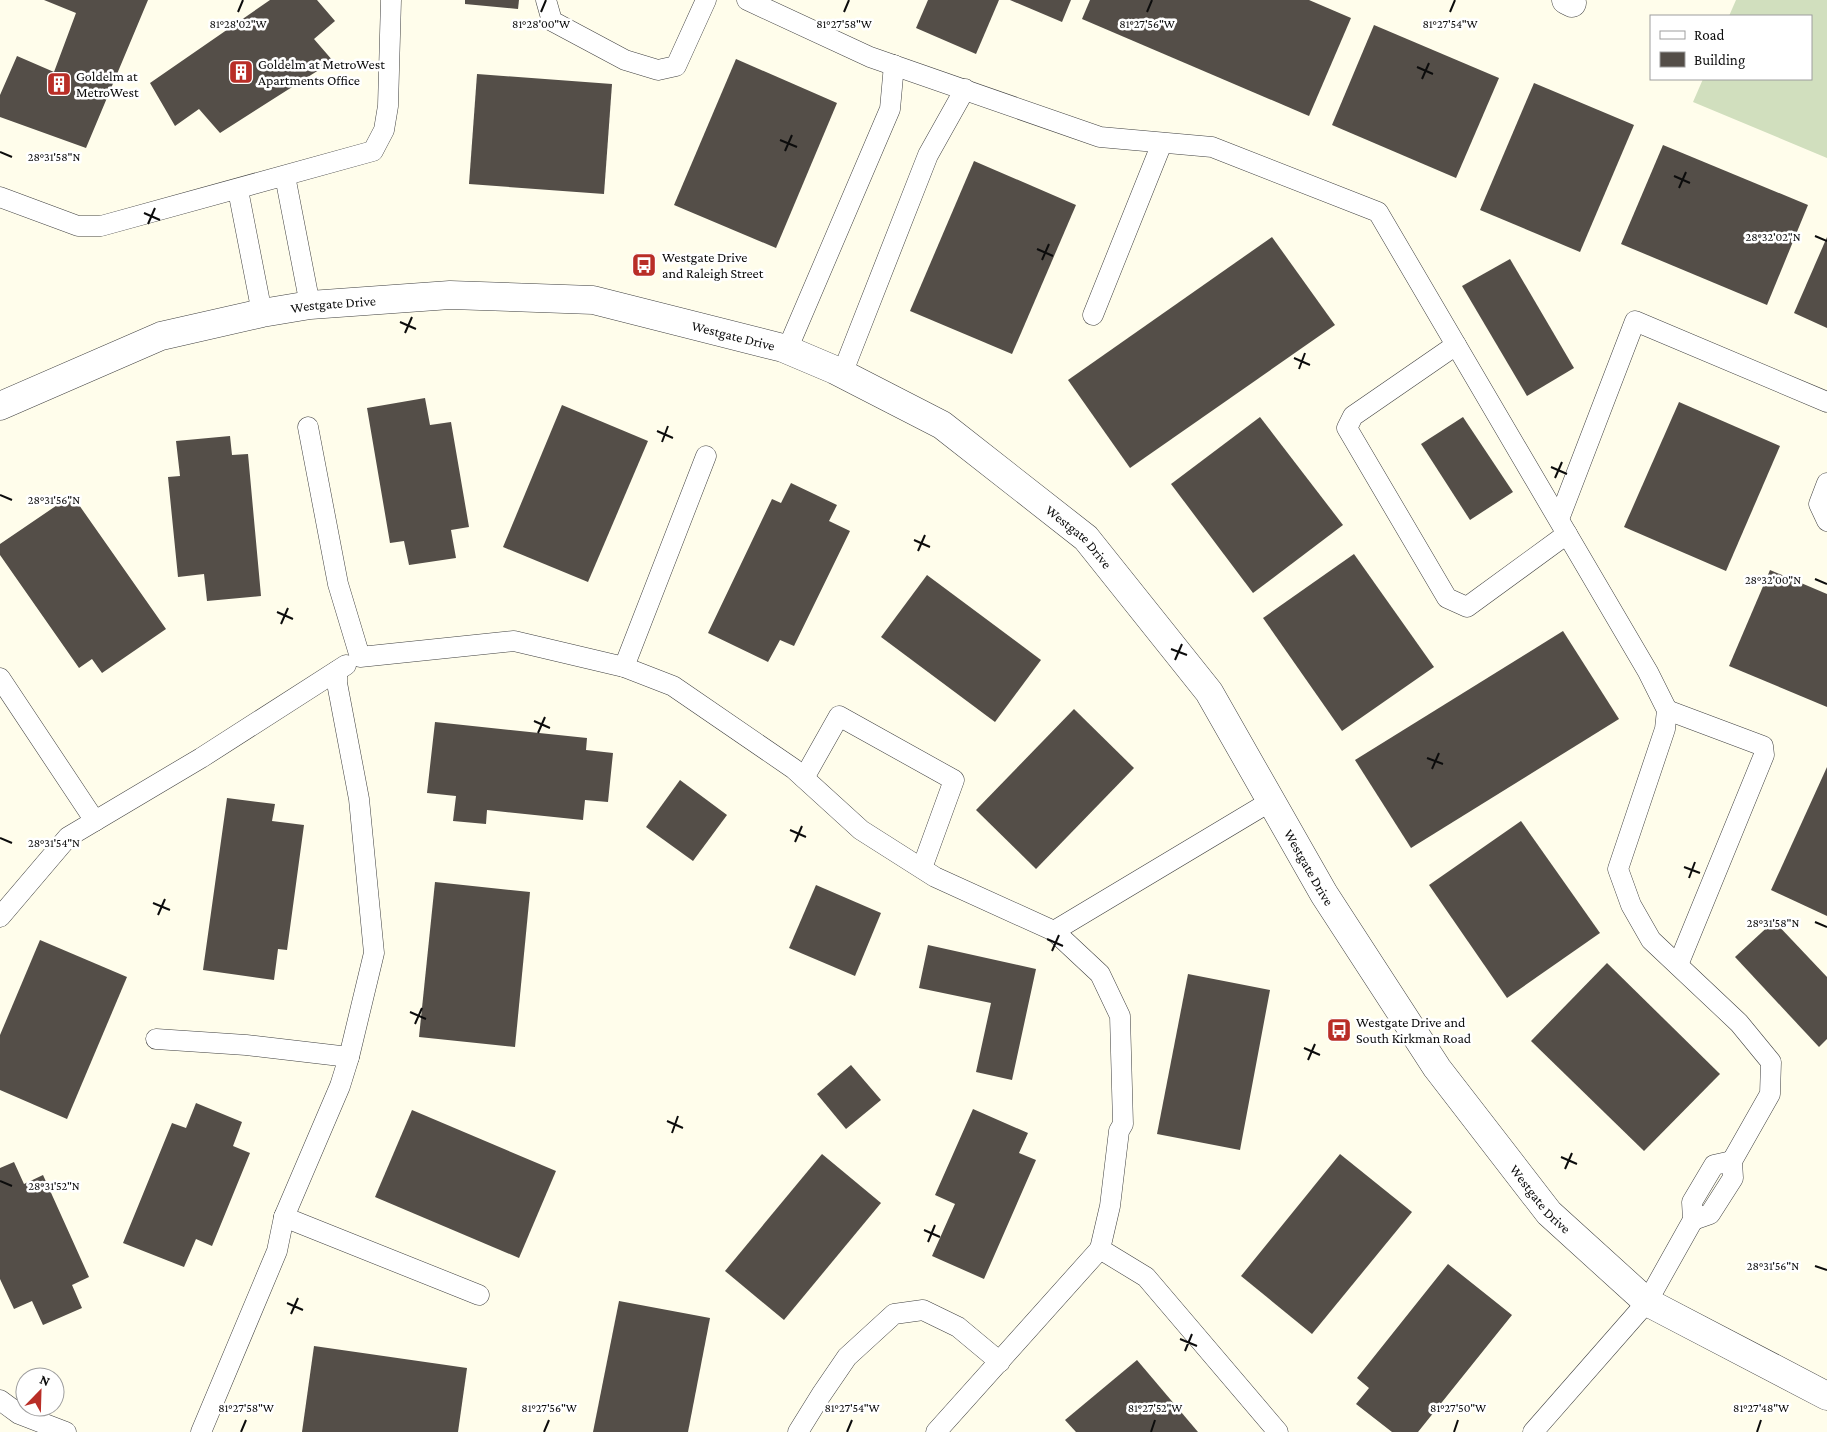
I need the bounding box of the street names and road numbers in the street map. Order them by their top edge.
street label: Westgate Drive [289,292,376,316]
street label: Westgate Drive [690,317,777,354]
street label: Westgate Drive [1043,502,1115,572]
street label: Westgate Drive [1281,826,1337,909]
street label: Westgate Drive [1507,1161,1574,1237]

